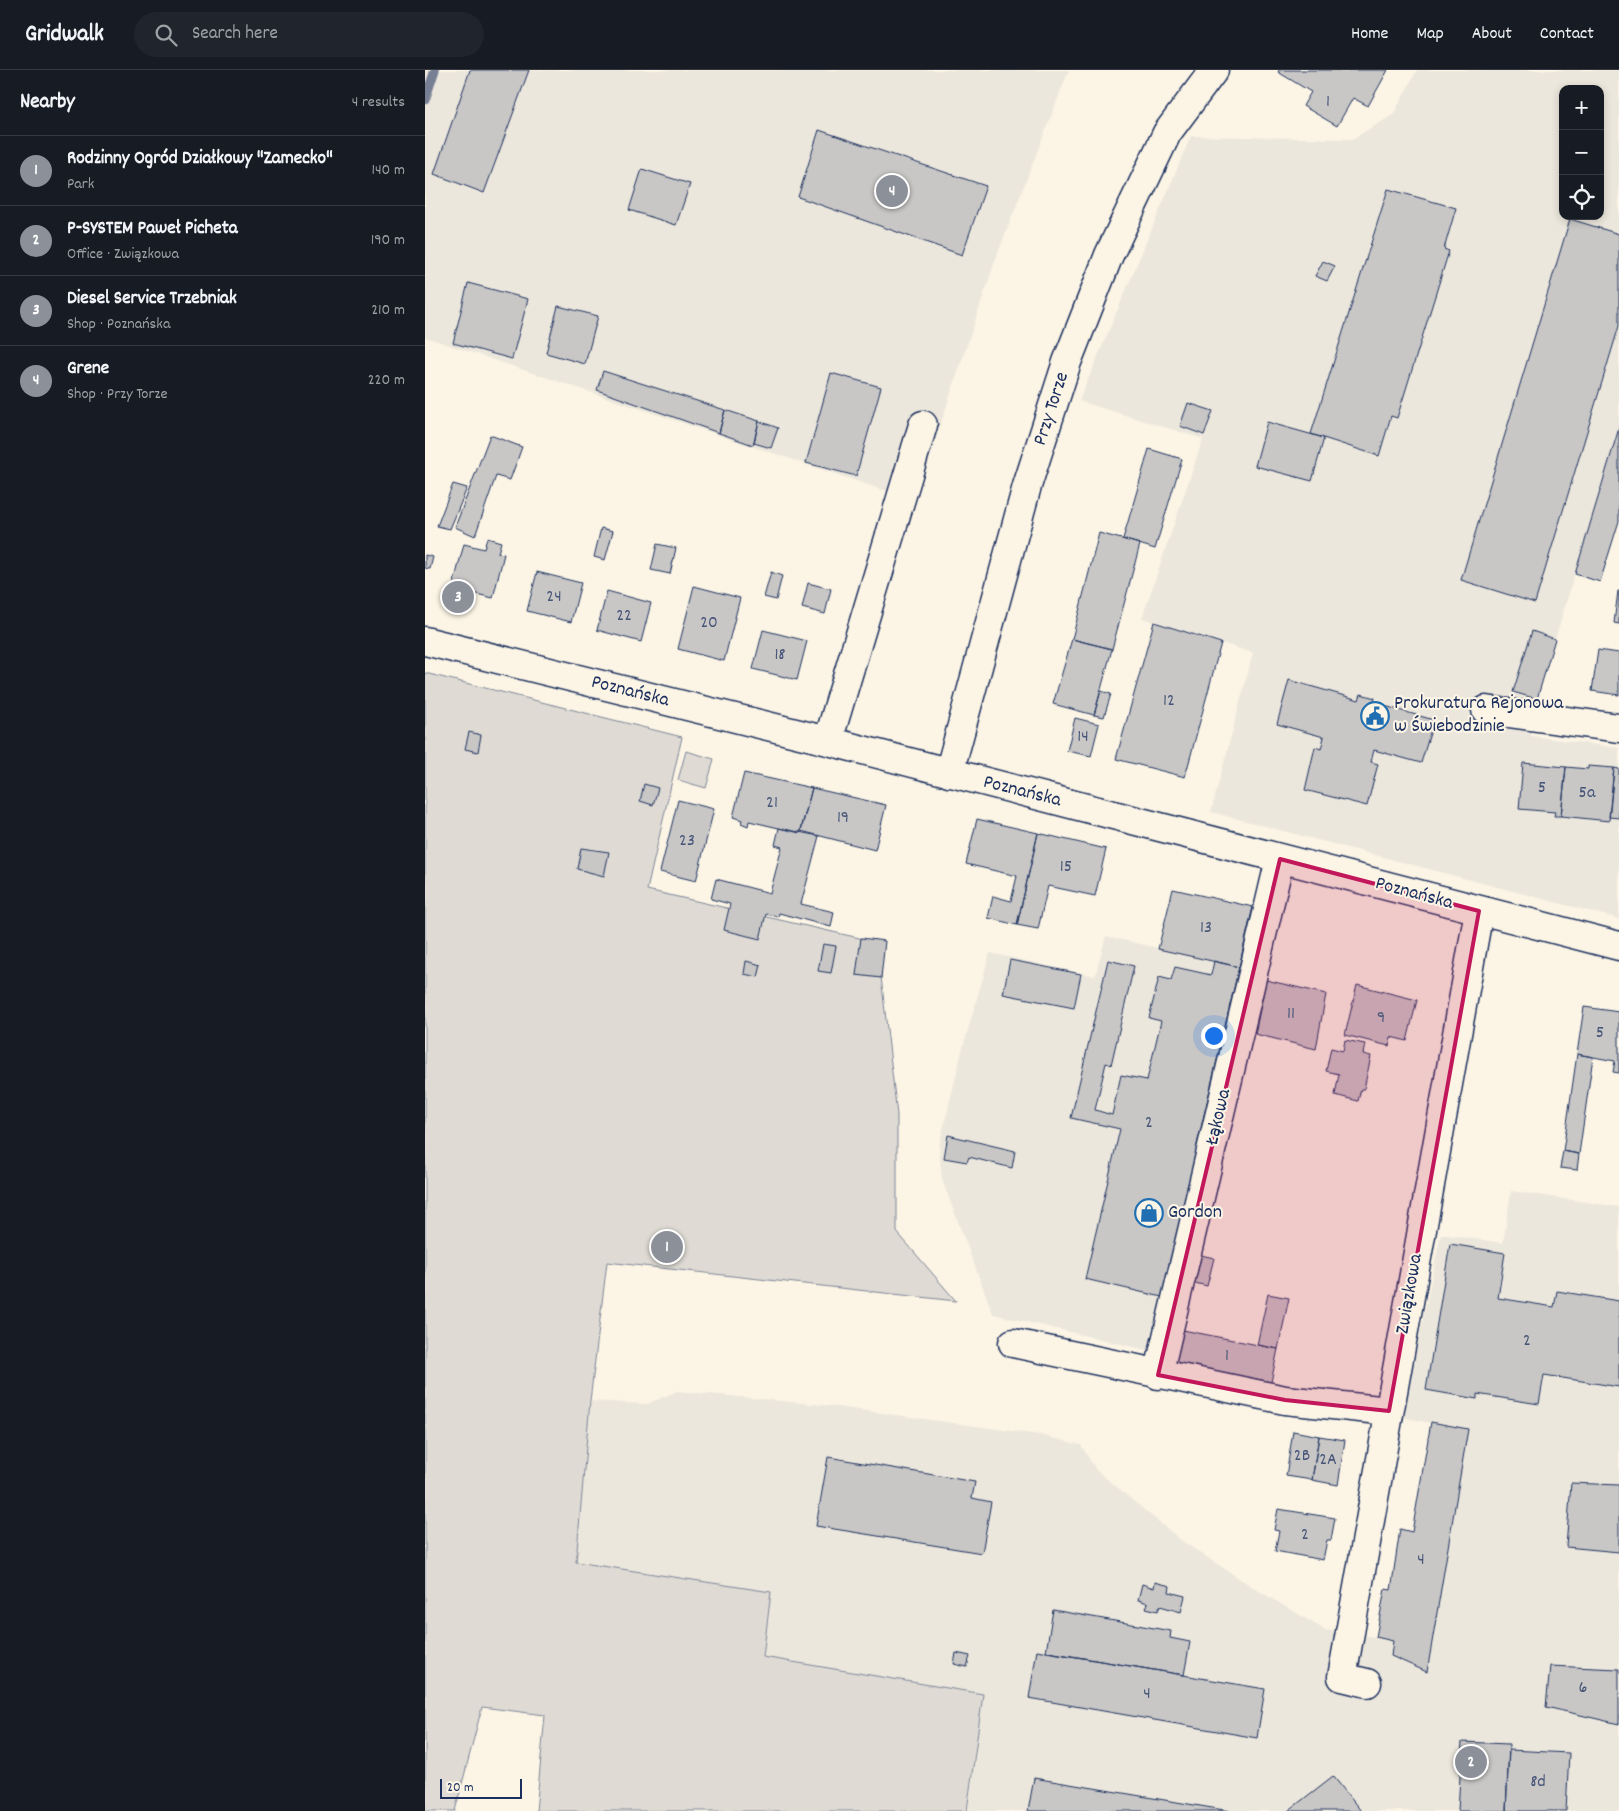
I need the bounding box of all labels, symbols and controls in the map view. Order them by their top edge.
search box [134,12,484,57]
text: Gridwalk [25,18,104,52]
icon: search [152,21,180,49]
text: Search here [192,21,278,48]
text: Home [1351,22,1388,47]
text: Map [1416,22,1444,47]
text: About [1472,22,1512,47]
text: Contact [1540,22,1594,47]
map controls [1559,85,1604,220]
button: + [1559,85,1604,130]
text: Nearby [20,88,75,118]
house number: 1 [1326,90,1330,115]
text: 4 results [352,91,405,114]
button: − [1559,130,1604,175]
text: Rodzinny Ogród Działkowy "Zamecko" [67,146,333,173]
text: 1 [34,159,38,182]
text: 140 m [371,159,405,182]
pin: 4 [876,172,908,210]
text: Park [67,173,94,196]
button: locate [1559,175,1604,220]
text: P-SYSTEM Paweł Picheta [67,216,238,243]
text: 2 [33,229,40,252]
text: 190 m [371,229,405,252]
text: Office · Związkowa [67,243,179,266]
text: Diesel Service Trzebniak [67,286,237,313]
text: 3 [32,299,40,322]
text: 210 m [371,299,405,322]
text: Shop · Poznańska [67,313,170,336]
text: Grene [67,356,109,383]
street label: Przy Torze [1027,368,1077,449]
text: 4 [33,369,39,392]
text: 220 m [368,369,405,392]
text: Shop · Przy Torze [67,383,167,406]
pin: 3 [442,578,474,616]
house number: 24 [546,585,562,610]
house number: 22 [616,604,632,629]
house number: 20 [700,611,718,636]
house number: 18 [774,643,786,668]
street label: Poznańska [588,669,673,715]
house number: 12 [1163,689,1175,714]
place label: Prokuratura Rejonowa w Świebodzinie [1394,690,1564,741]
public building icon: Prokuratura Rejonowa w Świebodzinie [1360,701,1390,731]
house number: 14 [1077,725,1089,750]
street label: Poznańska [980,769,1065,815]
house number: 5 [1538,776,1546,801]
house number: 5a [1579,781,1596,806]
house number: 21 [766,791,778,816]
house number: 19 [837,806,849,831]
house number: 23 [679,829,695,854]
house number: 15 [1060,855,1072,880]
street label: Poznańska [1372,870,1457,918]
house number: 13 [1200,916,1212,941]
house number: 11 [1287,1002,1295,1027]
house number: 9 [1377,1006,1385,1031]
house number: 5 [1596,1021,1604,1046]
your location [1201,1023,1227,1049]
street label: Łąkowa [1199,1086,1239,1149]
house number: 2 [1145,1111,1153,1136]
shop icon: Gordon [1134,1198,1164,1228]
place label: Gordon [1168,1199,1222,1227]
pin: 1 [651,1228,683,1266]
street label: Związkowa [1389,1251,1431,1336]
house number: 2 [1523,1329,1531,1354]
house number: 1 [1225,1344,1229,1369]
house number: 2B [1294,1444,1310,1469]
house number: 2A [1319,1448,1337,1473]
house number: 2 [1301,1523,1309,1548]
house number: 4 [1417,1548,1425,1573]
house number: 6 [1579,1676,1587,1701]
house number: 4 [1143,1682,1151,1707]
pin: 2 [1455,1743,1487,1781]
house number: 8d [1530,1770,1546,1795]
scale bar [440,1776,523,1799]
text: 20 m [447,1778,474,1798]

